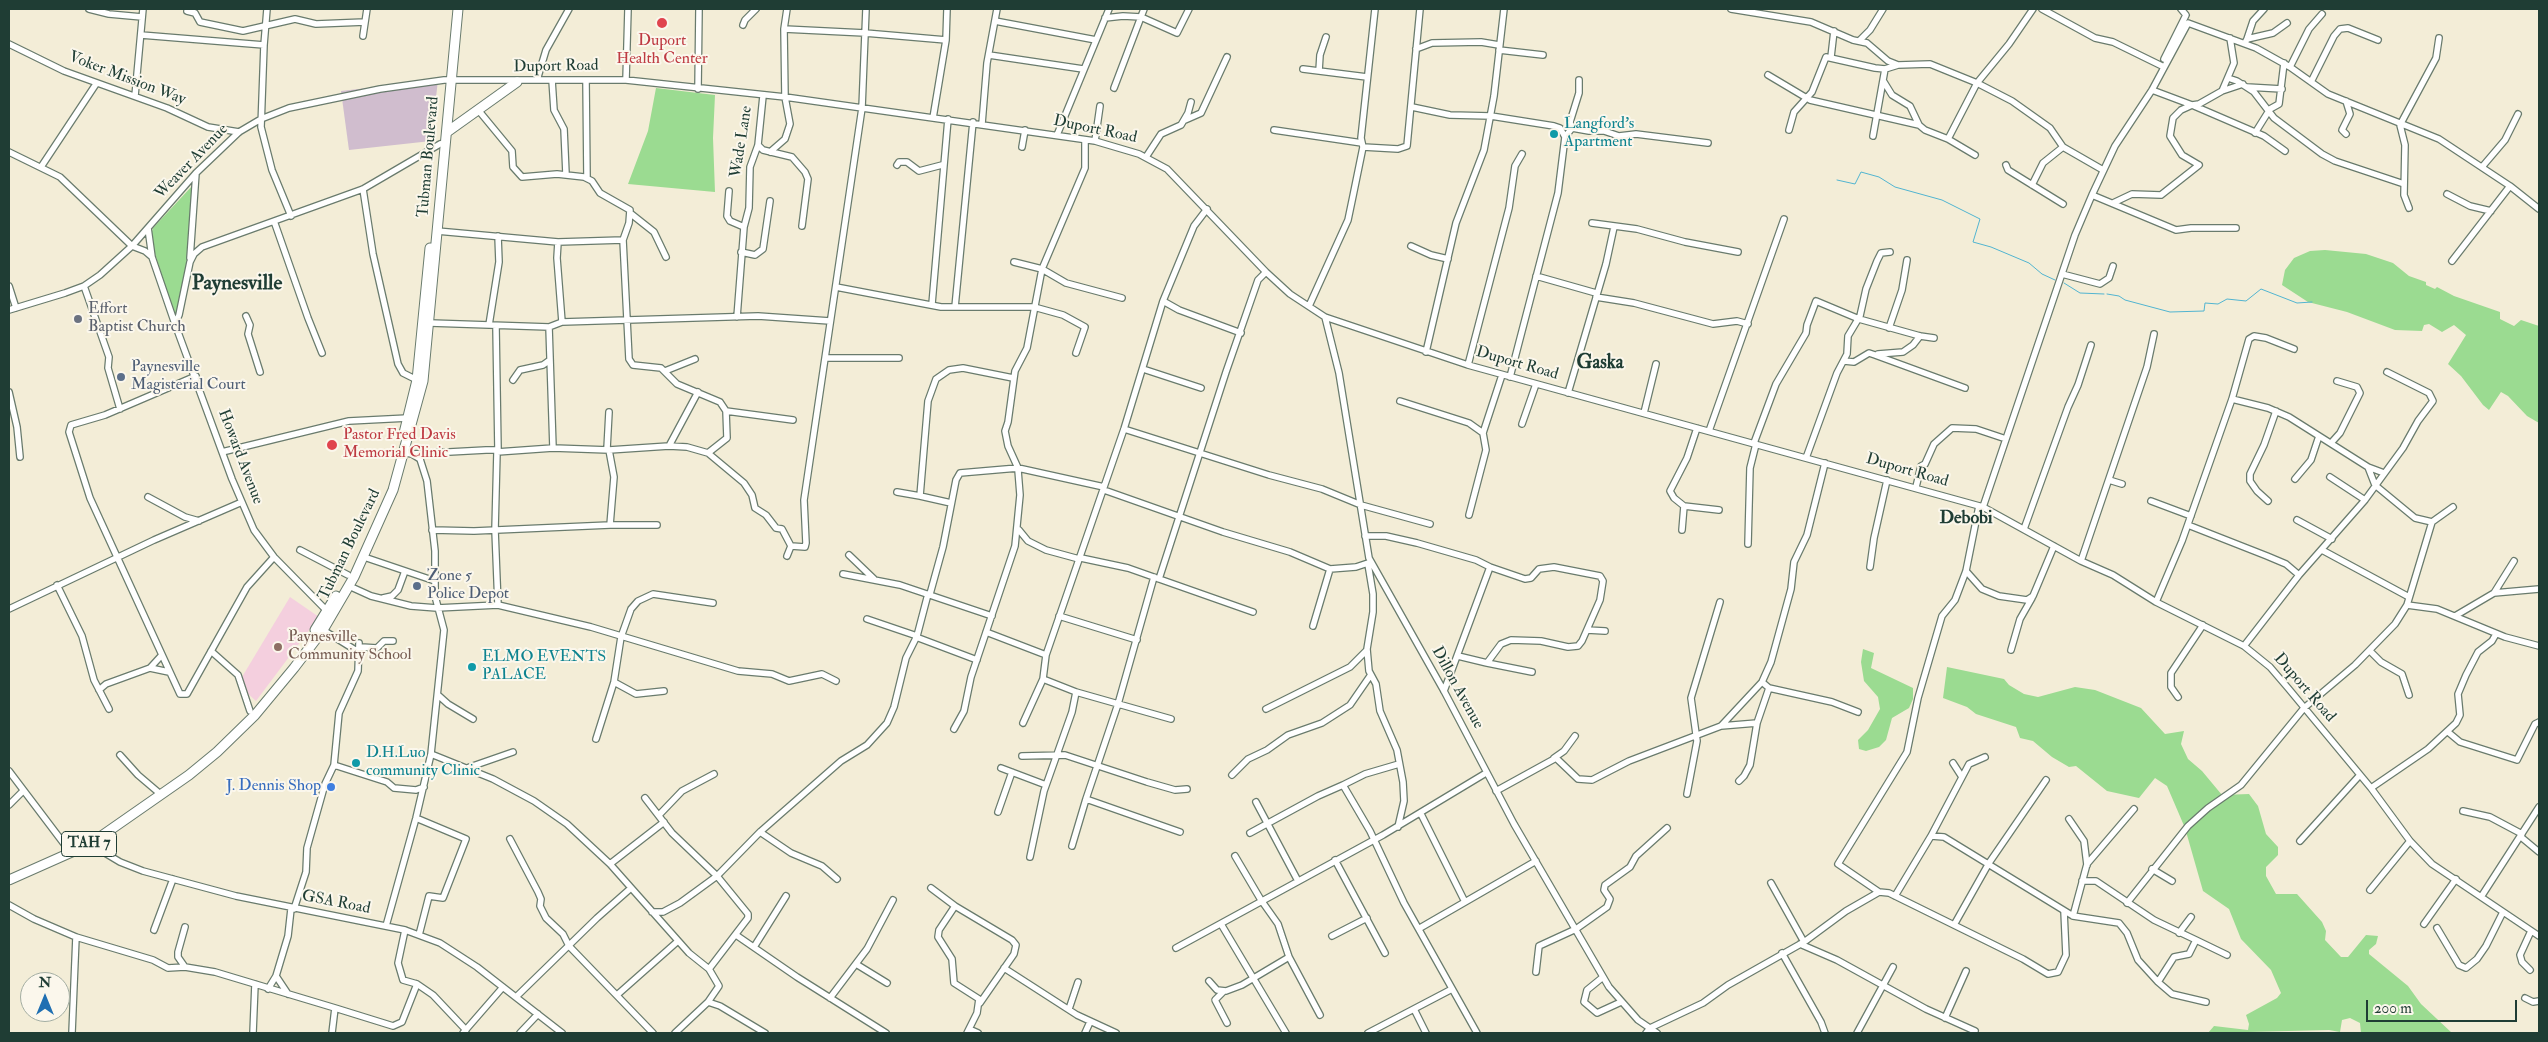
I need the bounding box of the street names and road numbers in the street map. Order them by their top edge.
street label: Voker Mission Way [66,48,188,110]
street label: Duport Road [513,57,599,77]
street label: Tubman Boulevard [414,96,444,218]
street label: Wade Lane [727,105,757,179]
street label: Duport Road [1051,112,1139,148]
street label: Weaver Avenue [151,120,233,204]
street label: Duport Road [1473,343,1561,385]
street label: Howard Avenue [213,407,267,507]
street label: Duport Road [1863,450,1951,492]
street label: Tubman Boulevard [315,486,385,604]
street label: Dillon Avenue [1427,644,1487,732]
street label: Duport Road [2269,650,2339,726]
road number: TAH 7 [62,832,116,856]
street label: GSA Road [300,887,372,919]

